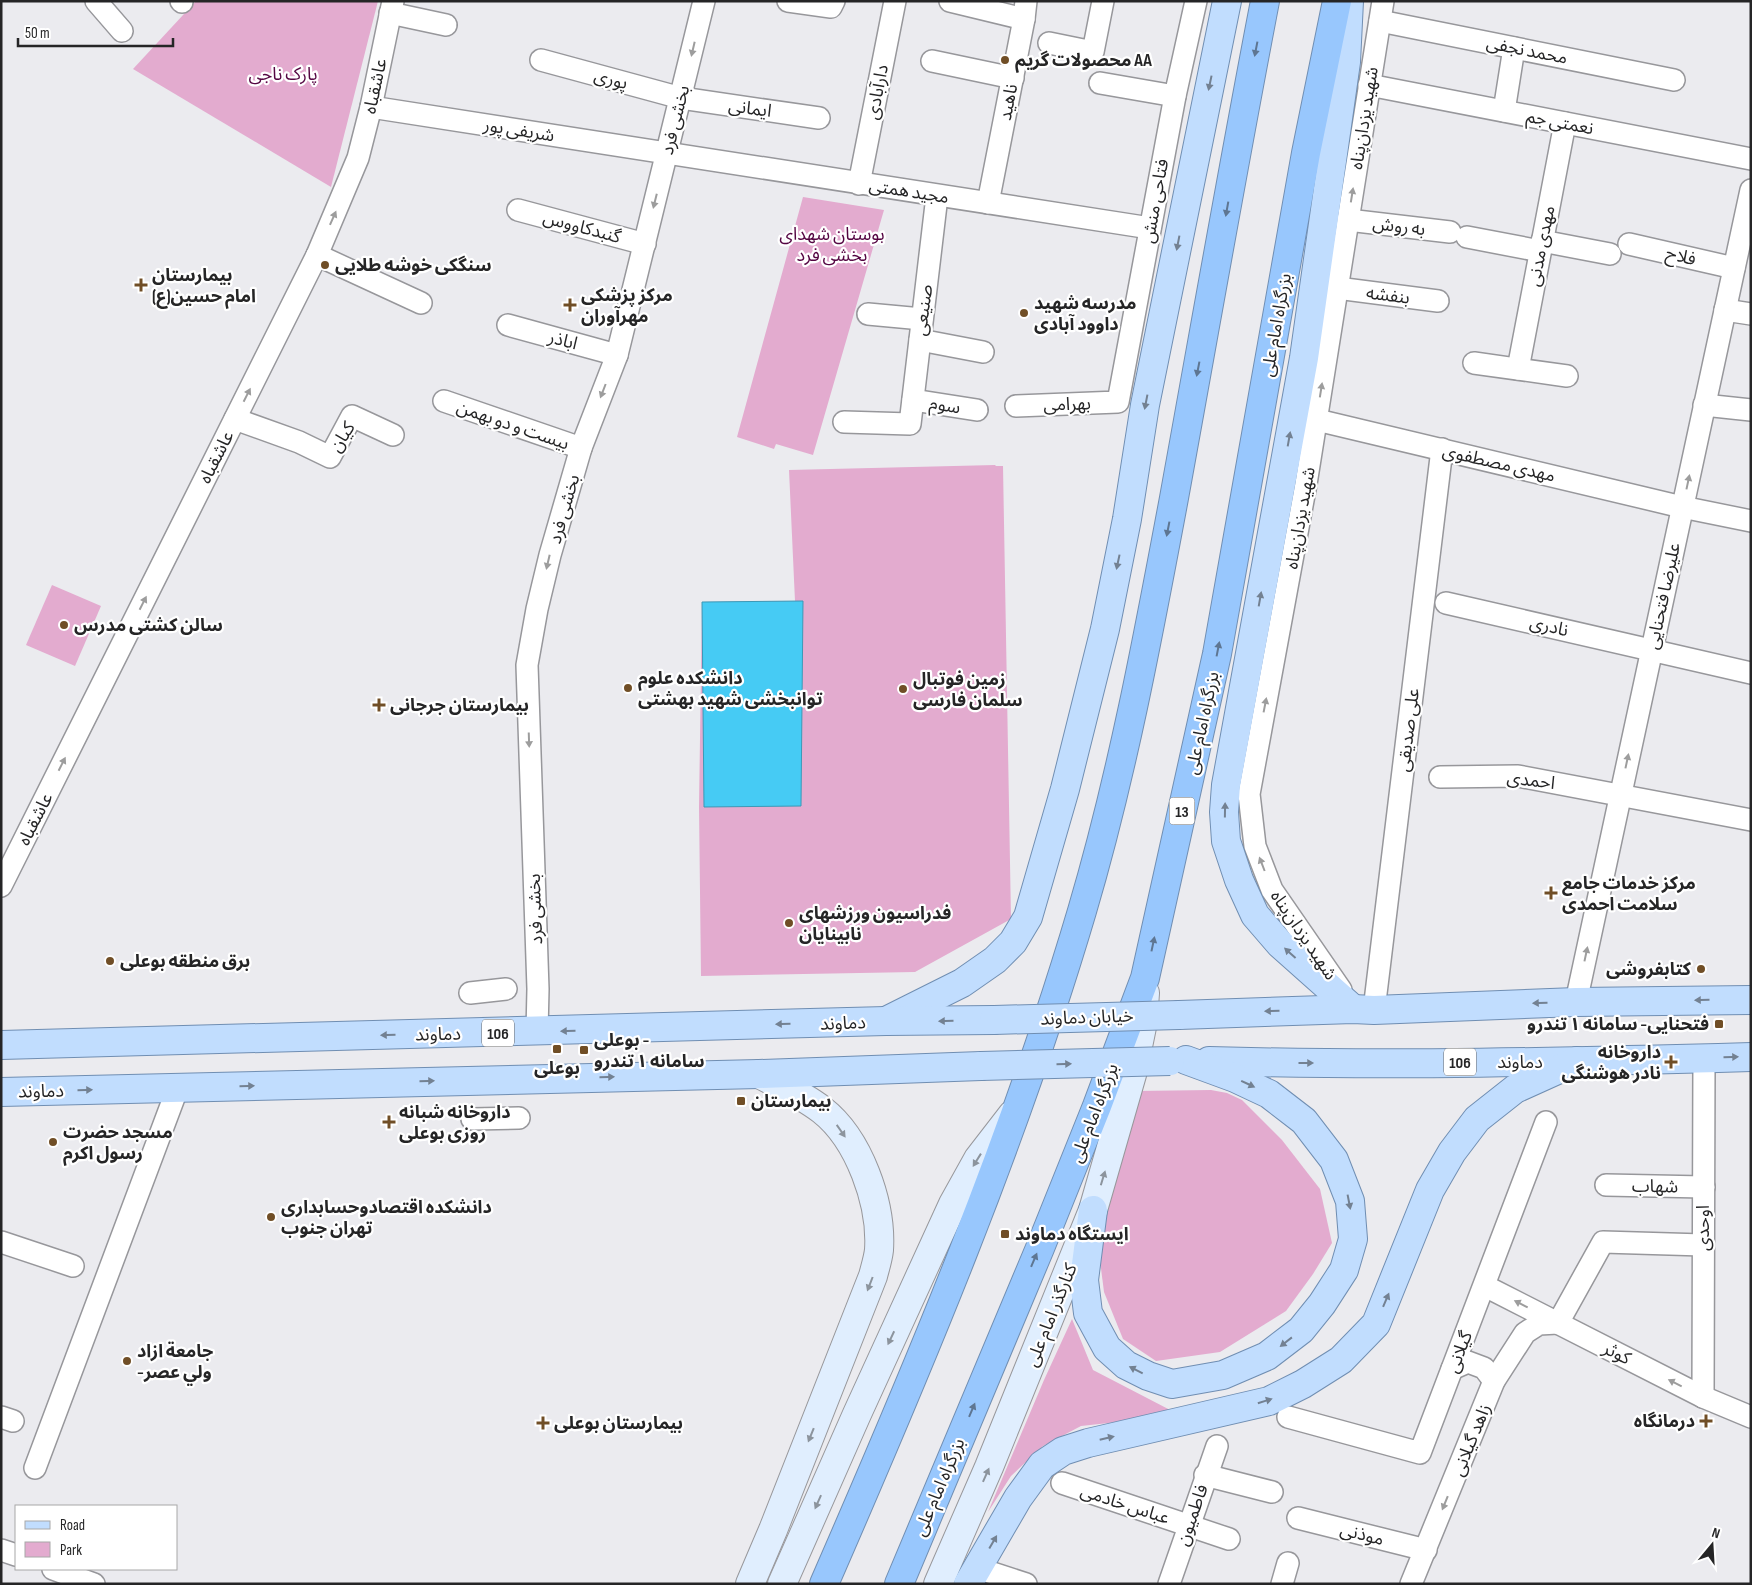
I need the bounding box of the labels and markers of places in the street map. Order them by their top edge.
place label: محصولات گریم AA [1015,50,1152,73]
marker: محصولات گریم AA [999,54,1011,66]
place label: سنگکی خوشه طلایی [335,255,492,276]
marker: سنگکی خوشه طلایی [319,259,331,271]
place label: بیمارستان امام حسین(ع) [152,265,256,309]
marker: بیمارستان امام حسین(ع) [134,278,148,292]
place label: مرکز پزشکی مهرآوران [581,285,673,327]
place label: مدرسه شهید داوود آبادی [1034,293,1137,335]
marker: مرکز پزشکی مهرآوران [563,298,577,312]
marker: مدرسه شهید داوود آبادی [1018,307,1030,319]
place label: سالن کشتی مدرس [74,615,223,636]
marker: سالن کشتی مدرس [58,619,70,631]
place label: دانشکده علوم توانبخشی شهید بهشتی [638,668,823,710]
place label: زمین فوتبال سلمان فارسی [913,669,1023,711]
marker: دانشکده علوم توانبخشی شهید بهشتی [622,682,634,694]
marker: زمین فوتبال سلمان فارسی [897,683,909,695]
place label: بیمارستان جرجانی [390,695,529,716]
marker: بیمارستان جرجانی [372,698,386,712]
place label: مرکز خدمات جامع سلامت احمدی [1562,873,1696,915]
marker: مرکز خدمات جامع سلامت احمدی [1544,886,1558,900]
place label: فدراسیون ورزشهای نابینایان [799,903,951,945]
marker: فدراسیون ورزشهای نابینایان [783,917,795,929]
place label: برق منطقه بوعلی [120,951,250,972]
marker: برق منطقه بوعلی [104,955,116,967]
place label: کتابفروشی [1606,959,1692,980]
marker: کتابفروشی [1695,963,1707,975]
place label: فتحنایی- سامانه ۱ تندرو [1527,1014,1709,1035]
marker: فتحنایی- سامانه ۱ تندرو [1713,1018,1725,1030]
place label: بوعلی - سامانه ۱ تندرو [594,1030,705,1072]
place label: داروخانه نادر هوشنگی [1562,1042,1661,1084]
marker: بوعلی [551,1043,563,1055]
marker: بوعلی - سامانه ۱ تندرو [578,1044,590,1056]
marker: داروخانه نادر هوشنگی [1665,1056,1677,1068]
place label: بوعلی [534,1058,580,1079]
place label: بیمارستان [751,1091,831,1112]
marker: بیمارستان [735,1095,747,1107]
place label: داروخانه شبانه روزی بوعلی [399,1102,511,1144]
marker: داروخانه شبانه روزی بوعلی [383,1116,395,1128]
place label: مسجد حضرت رسول اکرم [63,1122,173,1166]
marker: مسجد حضرت رسول اکرم [47,1136,59,1148]
place label: دانشکده اقتصادوحسابداری تهران جنوب [281,1197,492,1239]
marker: دانشکده اقتصادوحسابداری تهران جنوب [265,1211,277,1223]
place label: ایستگاه دماوند [1015,1224,1129,1245]
marker: ایستگاه دماوند [999,1228,1011,1240]
place label: جامعة ازاد -ولي عصر [137,1341,213,1386]
marker: جامعة ازاد -ولي عصر [121,1355,133,1367]
place label: درمانگاه [1634,1411,1695,1432]
place label: بیمارستان بوعلی [554,1413,683,1434]
marker: درمانگاه [1699,1414,1713,1428]
marker: بیمارستان بوعلی [536,1416,550,1430]

